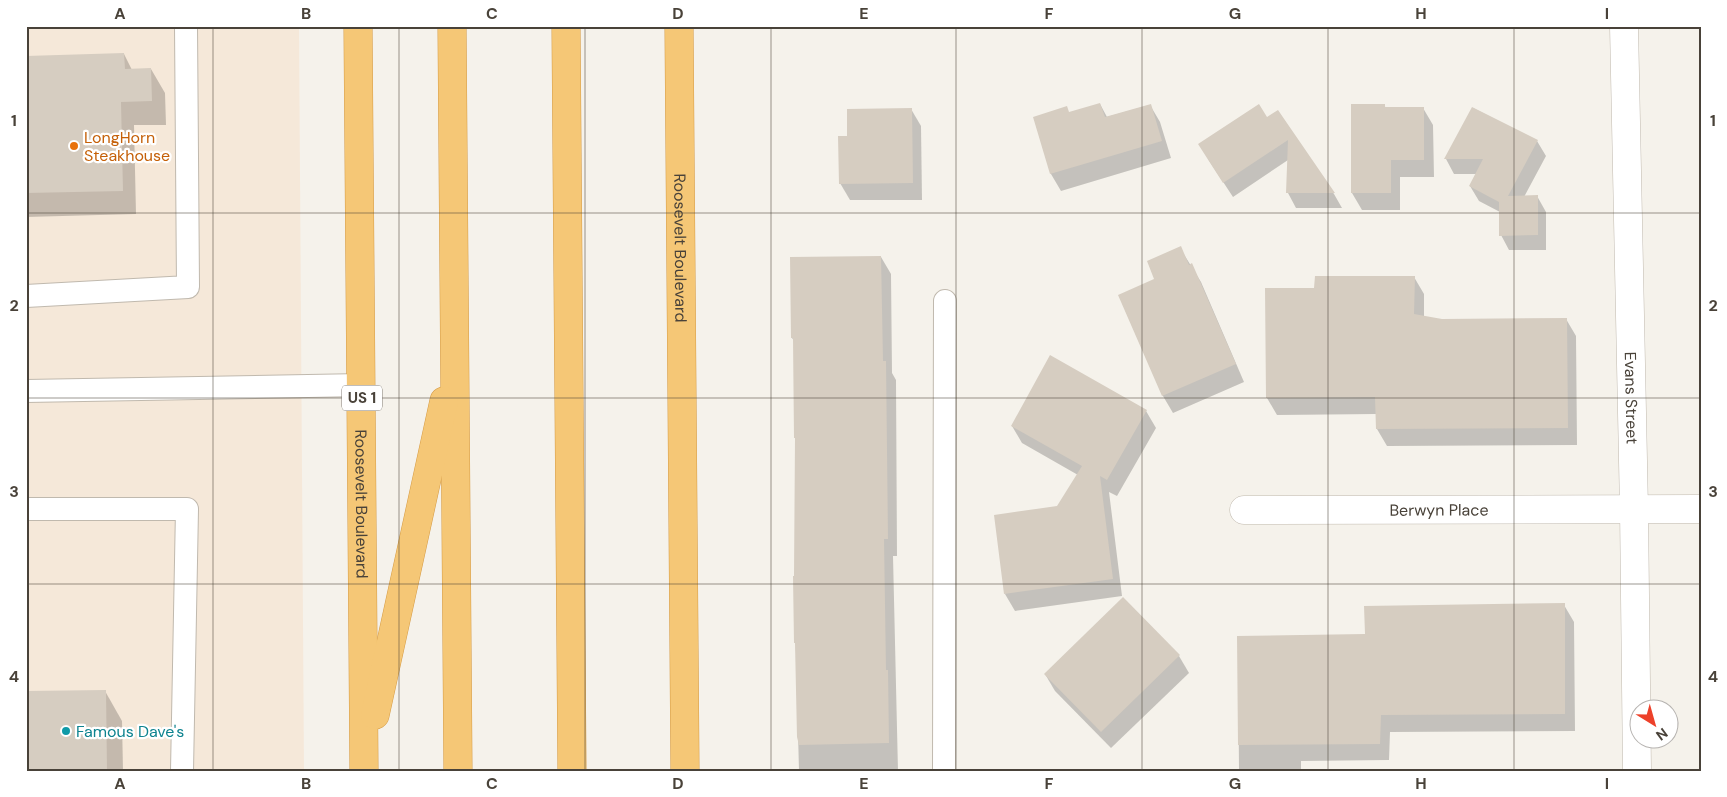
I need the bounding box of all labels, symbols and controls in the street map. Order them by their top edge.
text: A [114,3,126,24]
text: B [301,3,311,24]
text: C [486,3,498,24]
text: D [672,3,684,24]
text: E [859,3,869,24]
text: F [1045,3,1054,24]
text: G [1229,3,1241,24]
text: H [1415,3,1427,24]
text: I [1605,3,1609,24]
text: 1 [11,110,17,131]
text: 1 [1710,110,1716,131]
place label: LongHorn Steakhouse [84,127,170,166]
marker: LongHorn Steakhouse [68,140,80,152]
street label: Roosevelt Boulevard [670,173,692,323]
text: 2 [9,295,19,316]
text: 2 [1708,295,1718,316]
street label: Evans Street [1620,351,1643,444]
road number: US 1 [342,386,382,410]
street label: Roosevelt Boulevard [351,429,373,579]
text: 3 [9,481,19,502]
text: 3 [1708,481,1718,502]
street label: Berwyn Place [1389,499,1489,520]
text: 4 [9,666,19,687]
text: 4 [1708,666,1718,687]
north arrow [1630,700,1680,750]
place label: Famous Dave's [76,721,184,742]
text: N [1652,724,1671,745]
marker: Famous Dave's [60,725,72,737]
text: A [114,773,126,794]
text: B [301,773,311,794]
text: C [486,773,498,794]
text: D [672,773,684,794]
text: E [859,773,869,794]
text: F [1045,773,1054,794]
text: G [1229,773,1241,794]
text: H [1415,773,1427,794]
text: I [1605,773,1609,794]

